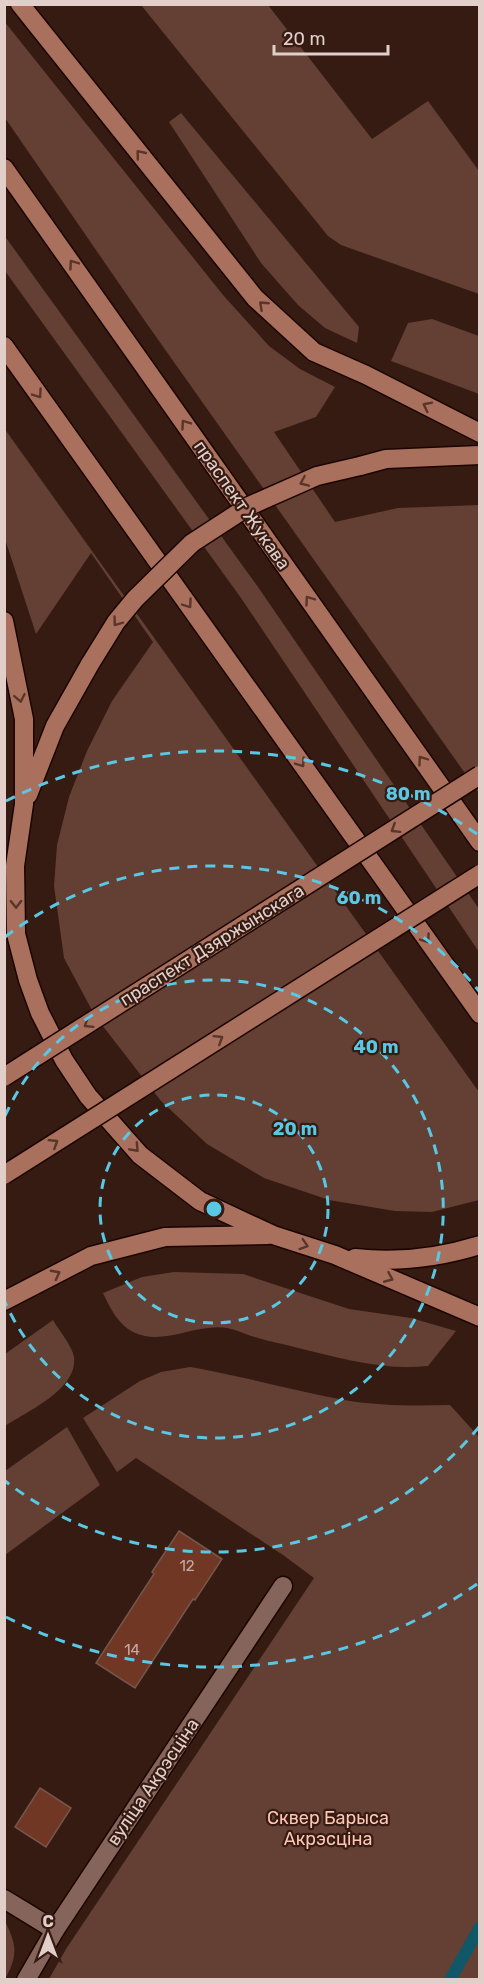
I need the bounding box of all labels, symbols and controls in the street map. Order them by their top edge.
scale bar [274,18,388,56]
text: 20 m [283,28,325,50]
one-way arrow [137,150,148,161]
one-way arrow [69,260,80,271]
one-way arrow [260,301,270,312]
one-way arrow [31,387,42,398]
one-way arrow [423,402,434,414]
one-way arrow [181,419,192,430]
street label: праспект Жукава [189,436,295,574]
one-way arrow [300,475,311,487]
one-way arrow [305,596,316,607]
one-way arrow [181,598,192,609]
one-way arrow [114,615,125,626]
one-way arrow [13,693,26,703]
one-way arrow [418,755,429,766]
one-way arrow [294,757,305,768]
text: 80 m [386,783,430,805]
one-way arrow [391,822,402,833]
street label: праспект Дзяржынскага [116,879,308,1011]
text: 60 m [337,887,381,909]
one-way arrow [9,899,22,908]
one-way arrow [419,933,430,944]
one-way arrow [84,1016,94,1028]
one-way arrow [212,1035,223,1046]
text: 40 m [354,1036,398,1058]
text: 20 m [273,1118,317,1140]
one-way arrow [48,1139,58,1151]
one-way arrow [127,1141,138,1152]
centre of rings [204,1199,224,1219]
one-way arrow [298,1238,309,1250]
one-way arrow [50,1270,61,1281]
one-way arrow [383,1271,394,1283]
house number: 12 [179,1557,195,1575]
house number: 14 [124,1641,140,1659]
street label: вуліца Акрэсціна [102,1714,204,1850]
park label: Сквер Барыса Акрэсціна [267,1807,389,1850]
north arrow [18,1906,78,1966]
text: С [42,1912,54,1931]

